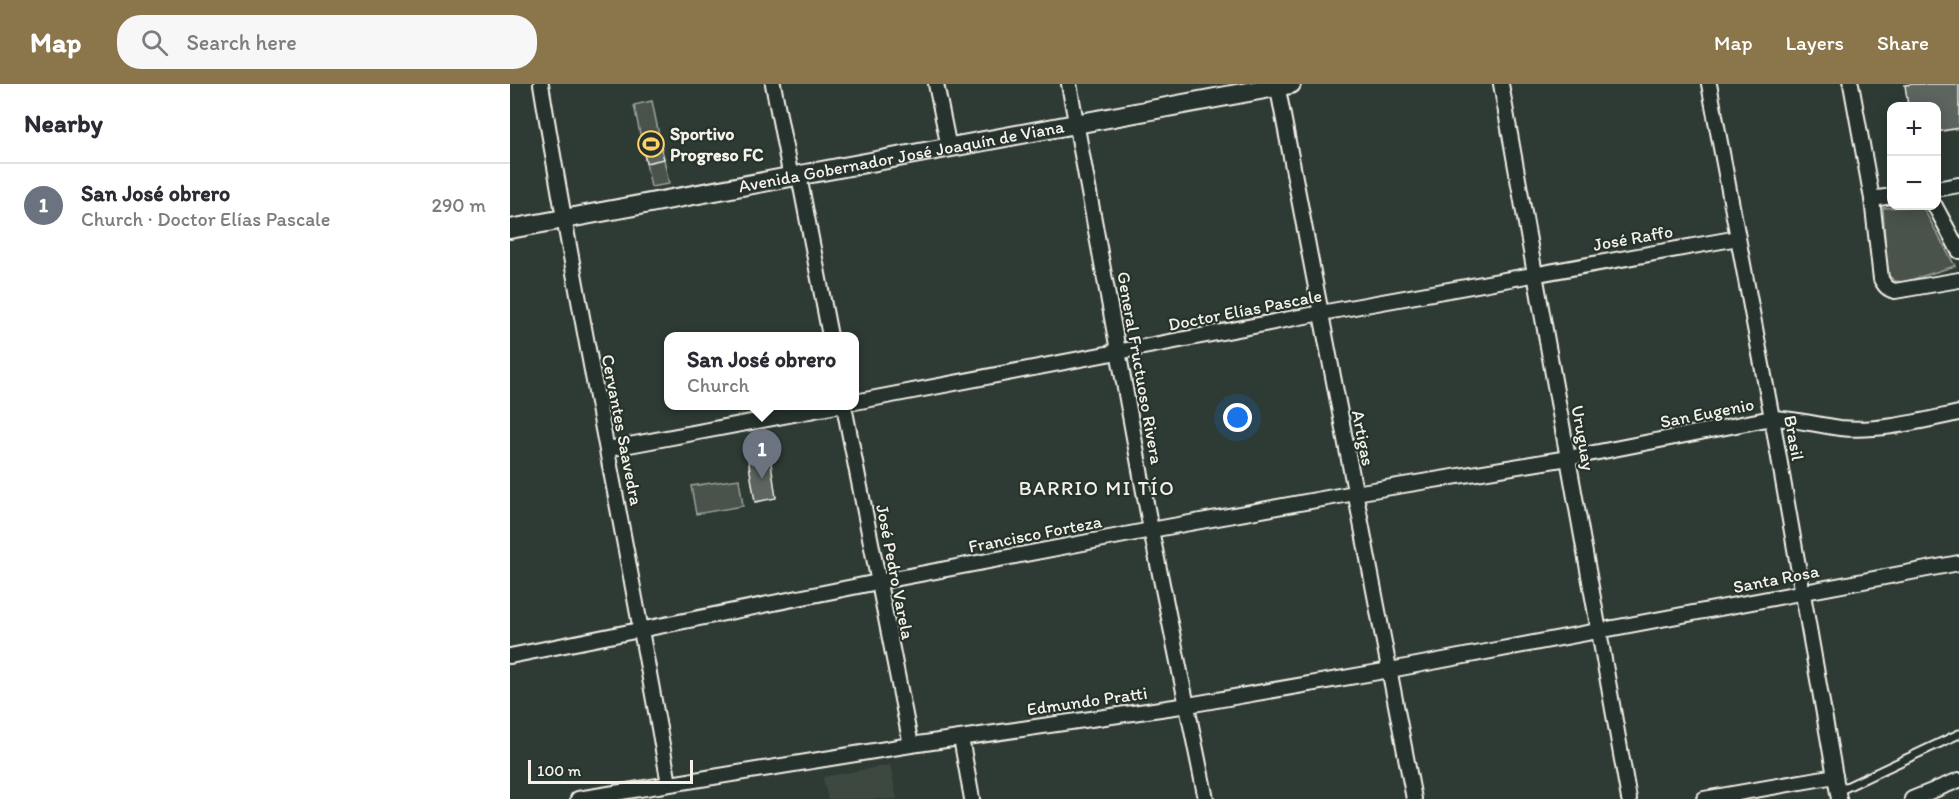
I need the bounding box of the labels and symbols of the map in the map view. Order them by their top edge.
street label: Avenida Gobernador José Joaquín de Viana [737,115,1067,197]
place label: Sportivo Progreso FC [670,123,764,166]
sports icon: Sportivo Progreso FC [636,129,666,159]
street label: José Raffo [1591,220,1675,256]
street label: General Fructuoso Rivera [1112,270,1168,467]
street label: Doctor Elías Pascale [1166,284,1324,336]
street label: Cervantes Saavedra [597,352,648,508]
street label: San Eugenio [1658,393,1756,433]
your location [1223,403,1252,432]
street label: Uruguay [1566,404,1600,473]
street label: Artigas [1347,408,1379,468]
street label: Brasil [1779,414,1809,462]
pin: 1 [742,430,782,479]
district label: BARRIO MI TÍO [1019,476,1175,500]
street label: José Pedro Varela [871,503,919,642]
street label: Francisco Forteza [966,510,1104,558]
street label: Santa Rosa [1731,560,1821,598]
street label: Edmundo Pratti [1025,682,1149,720]
scale bar [528,757,693,784]

